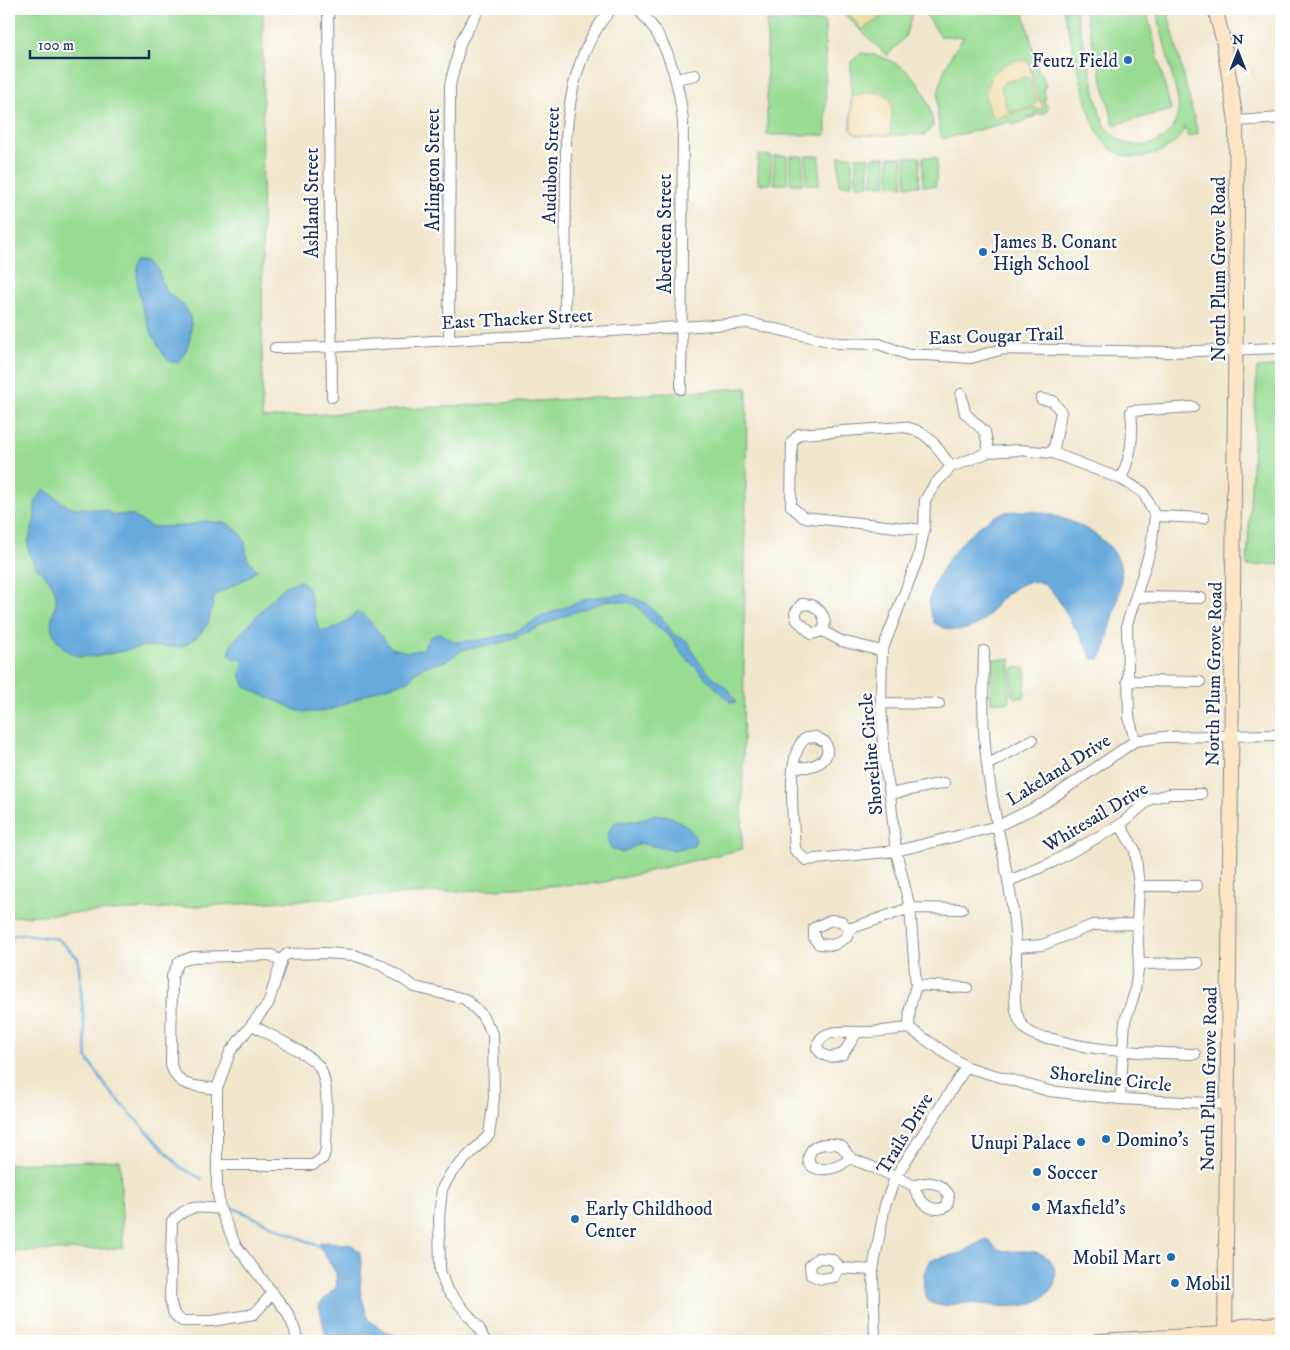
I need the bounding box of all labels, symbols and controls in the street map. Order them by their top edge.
scale bar [30,28,149,60]
north arrow [1212,28,1262,78]
text: N [1232,31,1244,49]
text: 100 m [38,36,74,55]
place label: Feutz Field [1032,50,1119,73]
marker: Feutz Field [1122,54,1134,66]
street label: Audubon Street [538,106,565,224]
street label: Arlington Street [422,108,445,232]
street label: Ashland Street [301,148,324,258]
street label: Aberdeen Street [654,174,677,294]
street label: North Plum Grove Road [1208,176,1231,361]
place label: James B. Conant High School [991,231,1117,276]
marker: James B. Conant High School [977,246,989,258]
street label: East Thacker Street [441,304,593,335]
street label: East Cougar Trail [928,323,1065,350]
street label: North Plum Grove Road [1201,581,1228,767]
street label: Shoreline Circle [855,692,888,816]
street label: Lakeland Drive [1003,729,1115,811]
street label: Whitesail Drive [1038,777,1152,858]
street label: North Plum Grove Road [1196,986,1223,1172]
street label: Shoreline Circle [1049,1062,1173,1097]
street label: Trails Drive [872,1089,939,1179]
place label: Domino's [1116,1129,1189,1152]
place label: Unupi Palace [970,1132,1071,1155]
marker: Domino's [1100,1133,1112,1145]
marker: Unupi Palace [1075,1136,1087,1148]
place label: Soccer [1047,1162,1098,1185]
marker: Soccer [1031,1166,1043,1178]
place label: Maxfield's [1046,1197,1126,1220]
place label: Early Childhood Center [585,1198,713,1243]
marker: Maxfield's [1030,1201,1042,1213]
marker: Early Childhood Center [569,1213,581,1225]
place label: Mobil Mart [1073,1247,1161,1270]
marker: Mobil Mart [1165,1251,1177,1263]
place label: Mobil [1185,1273,1231,1296]
marker: Mobil [1169,1277,1181,1289]

